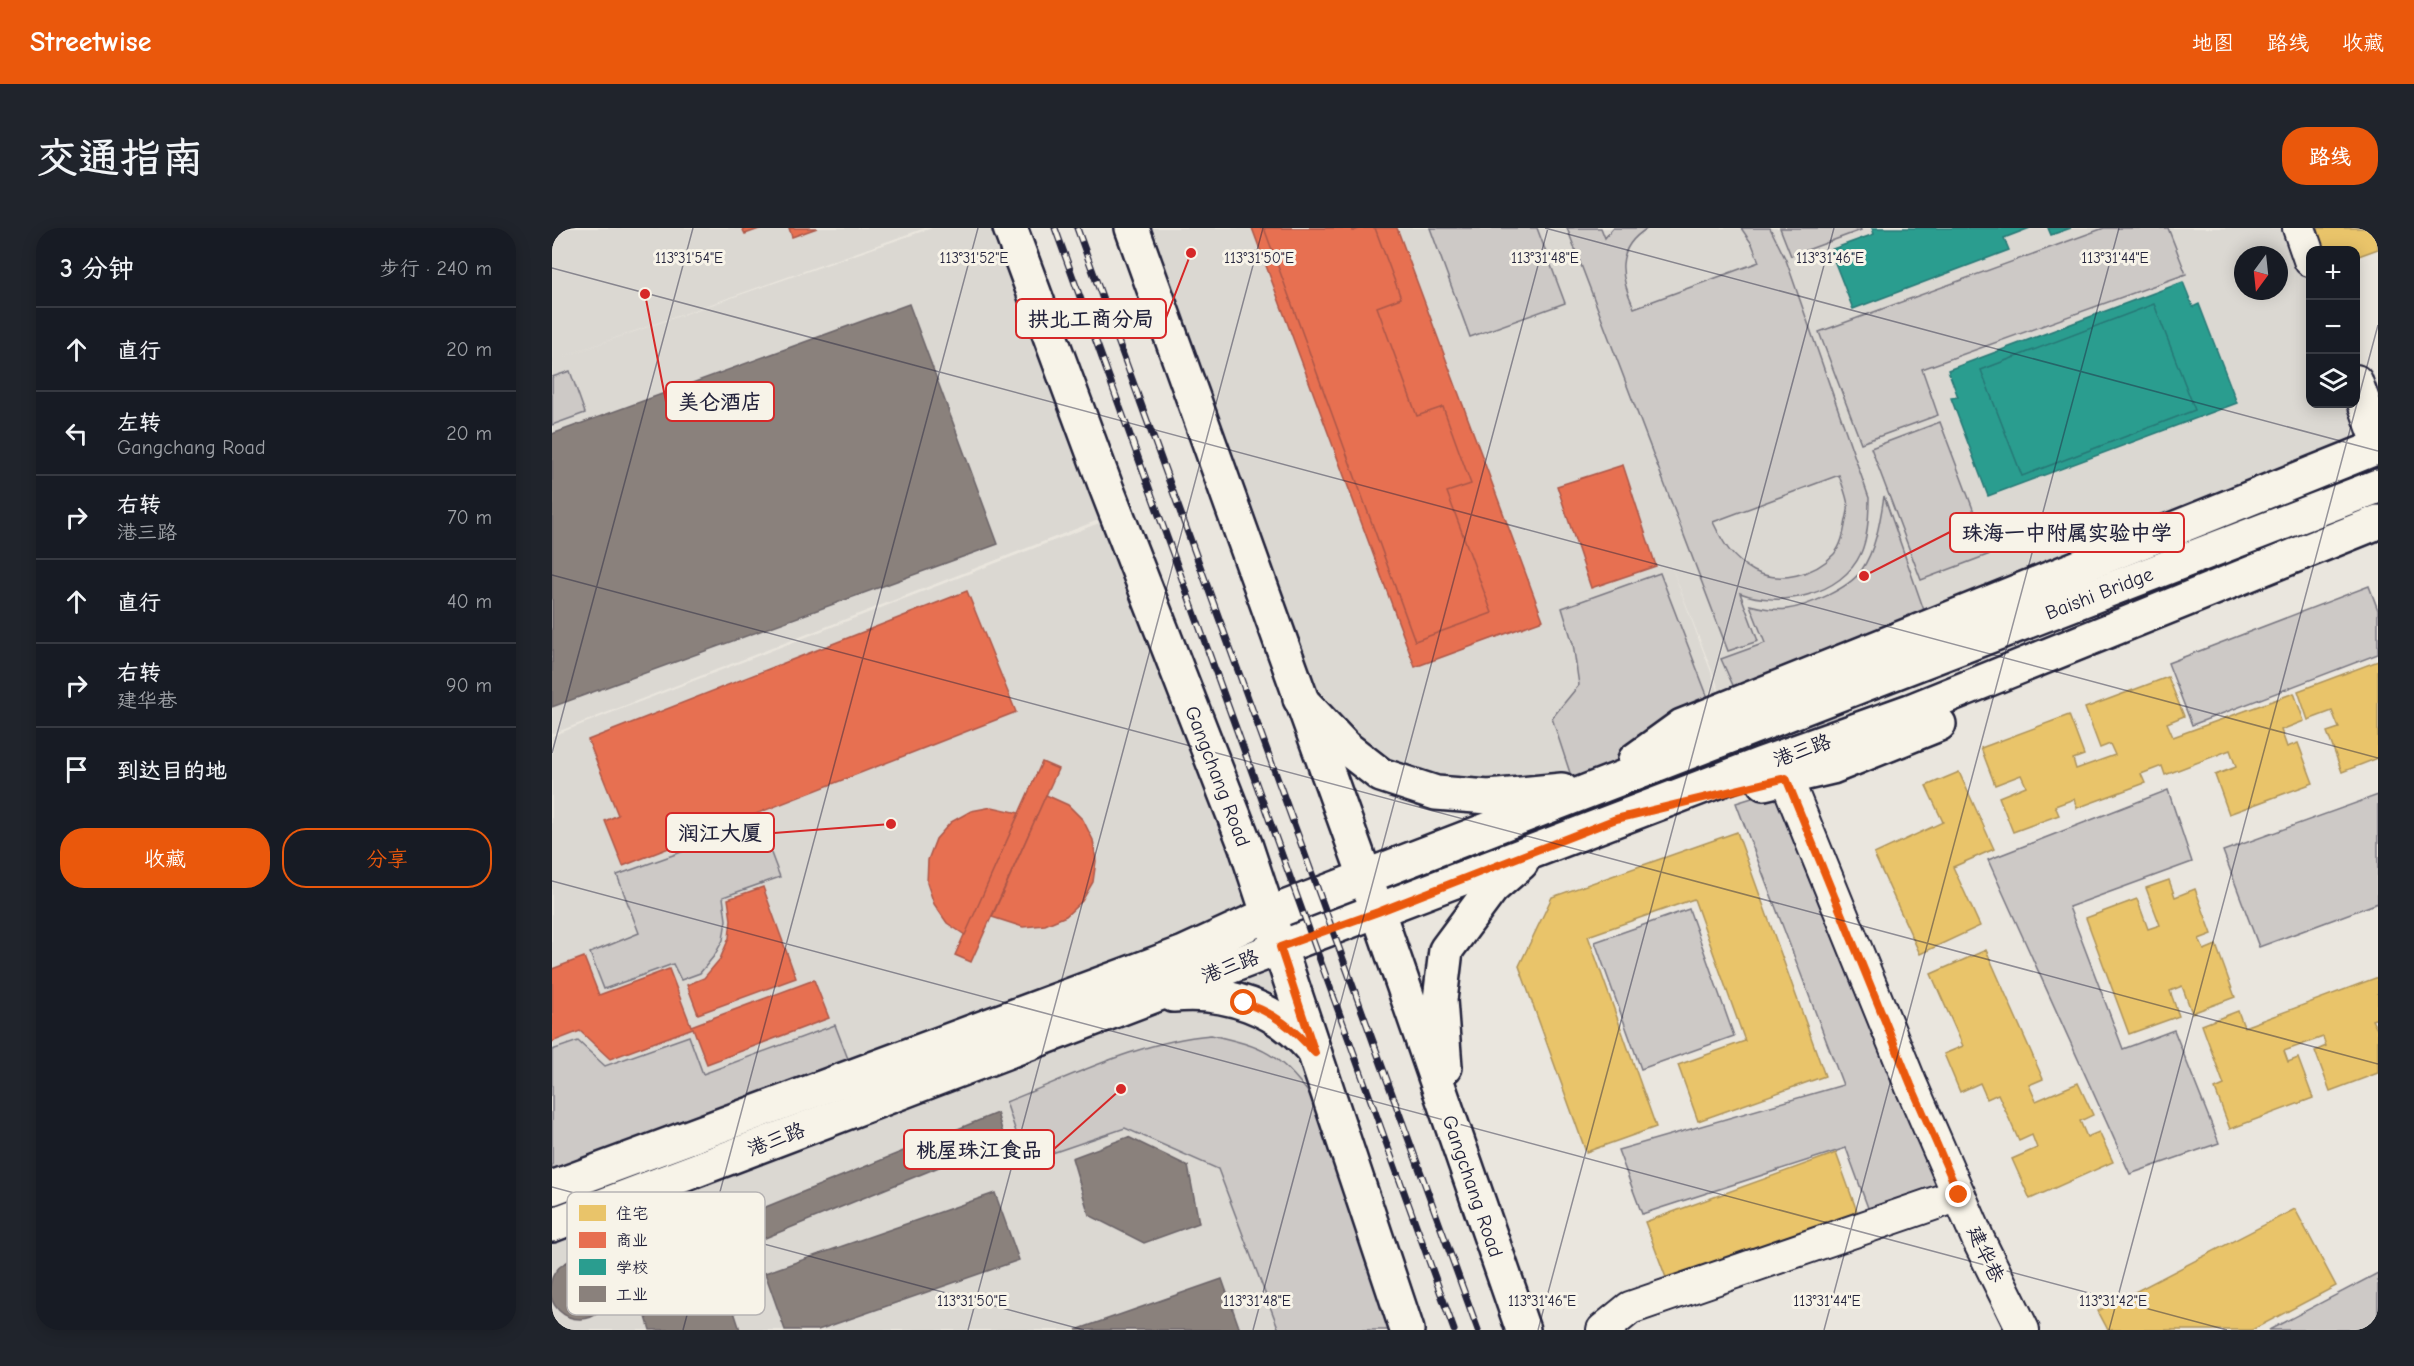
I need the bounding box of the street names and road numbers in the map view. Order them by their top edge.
street label: Baishi Bridge [2042,562,2156,625]
street label: Gangchang Road [1180,703,1255,850]
street label: 港三路 [1770,729,1835,772]
street label: 港三路 [1198,945,1263,988]
street label: Gangchang Road [1437,1112,1508,1260]
street label: 港三路 [744,1118,809,1161]
street label: 建华巷 [1962,1222,2009,1287]

